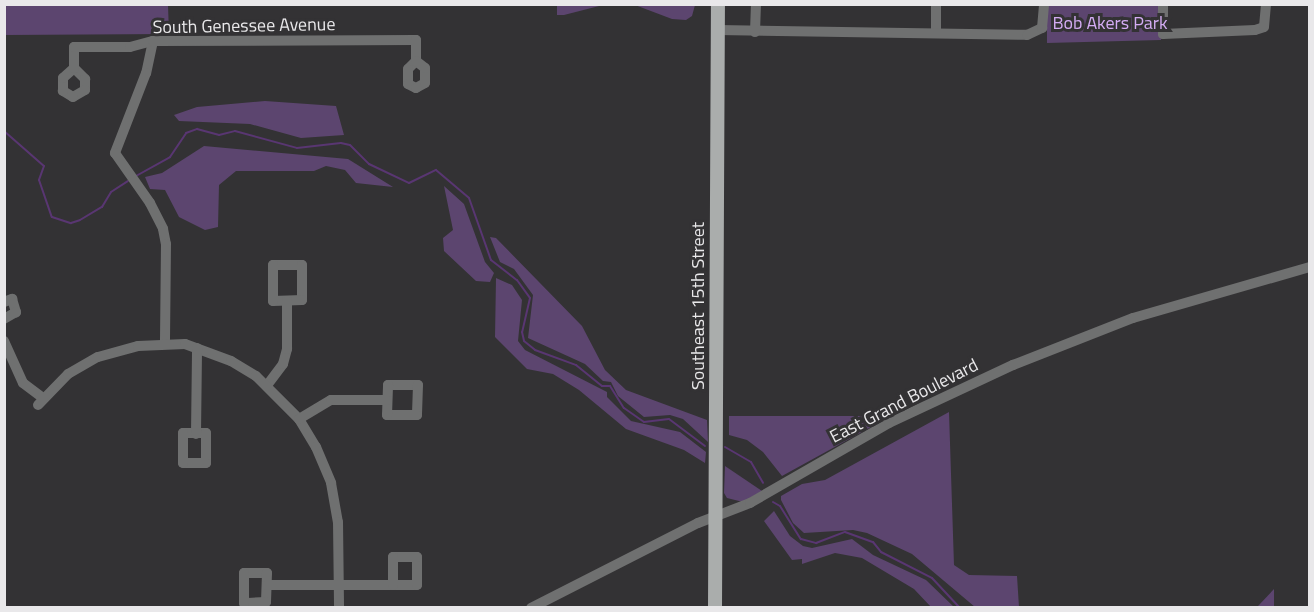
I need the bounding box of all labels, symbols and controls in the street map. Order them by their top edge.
park label: Bob Akers Park [1052,12,1168,34]
street label: South Genessee Avenue [152,14,336,38]
street label: Southeast 15th Street [687,222,709,390]
street label: East Grand Boulevard [826,354,982,448]

